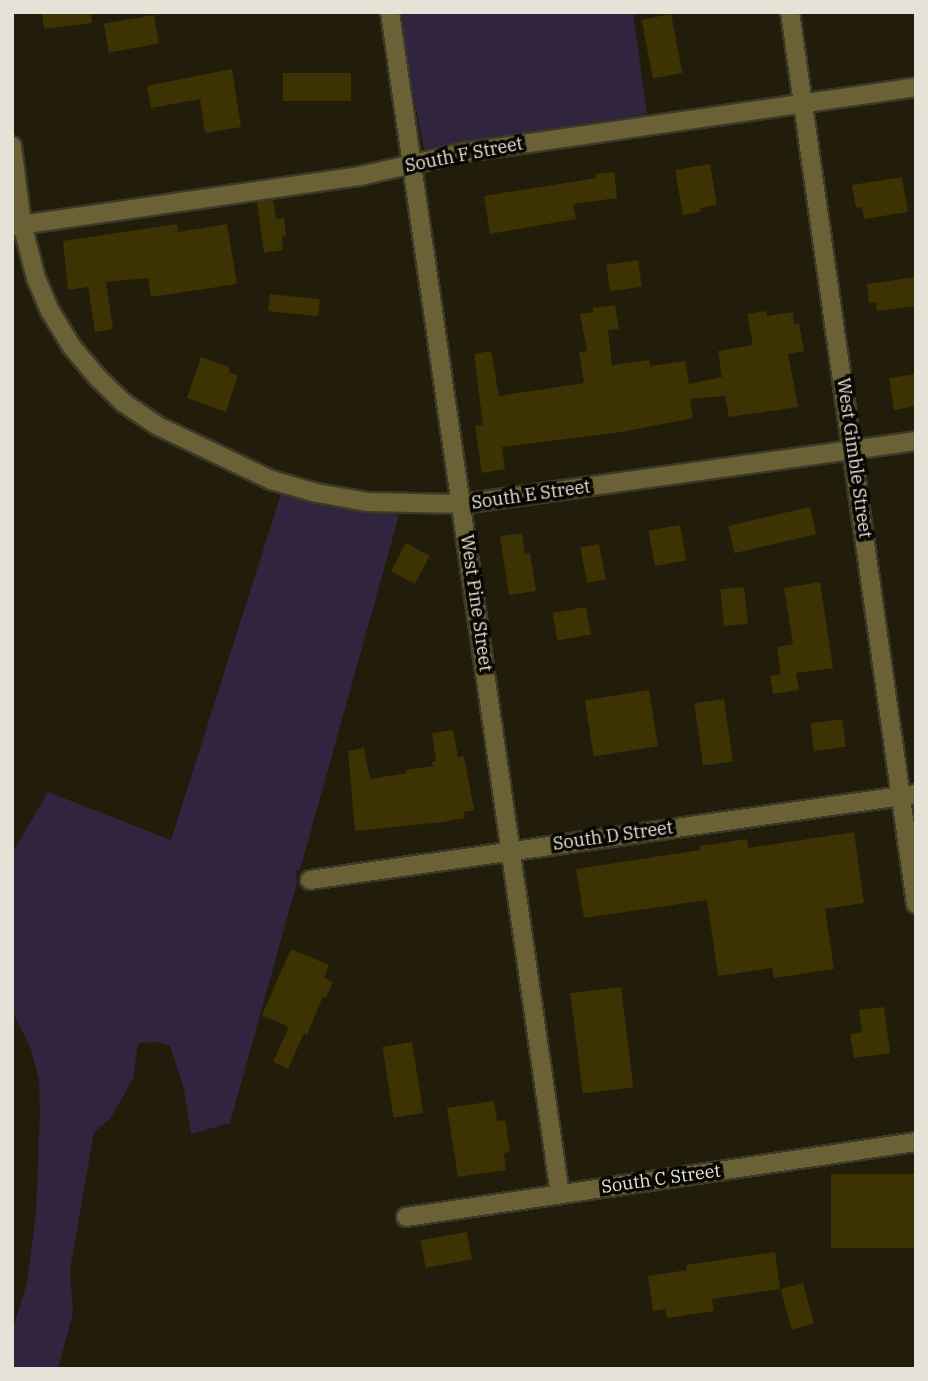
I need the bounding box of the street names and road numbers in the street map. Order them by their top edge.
street label: South F Street [403,133,525,177]
street label: West Gimble Street [832,376,876,540]
street label: South E Street [470,476,592,514]
street label: West Pine Street [456,533,496,673]
street label: South D Street [552,817,674,855]
street label: South C Street [600,1160,722,1198]

